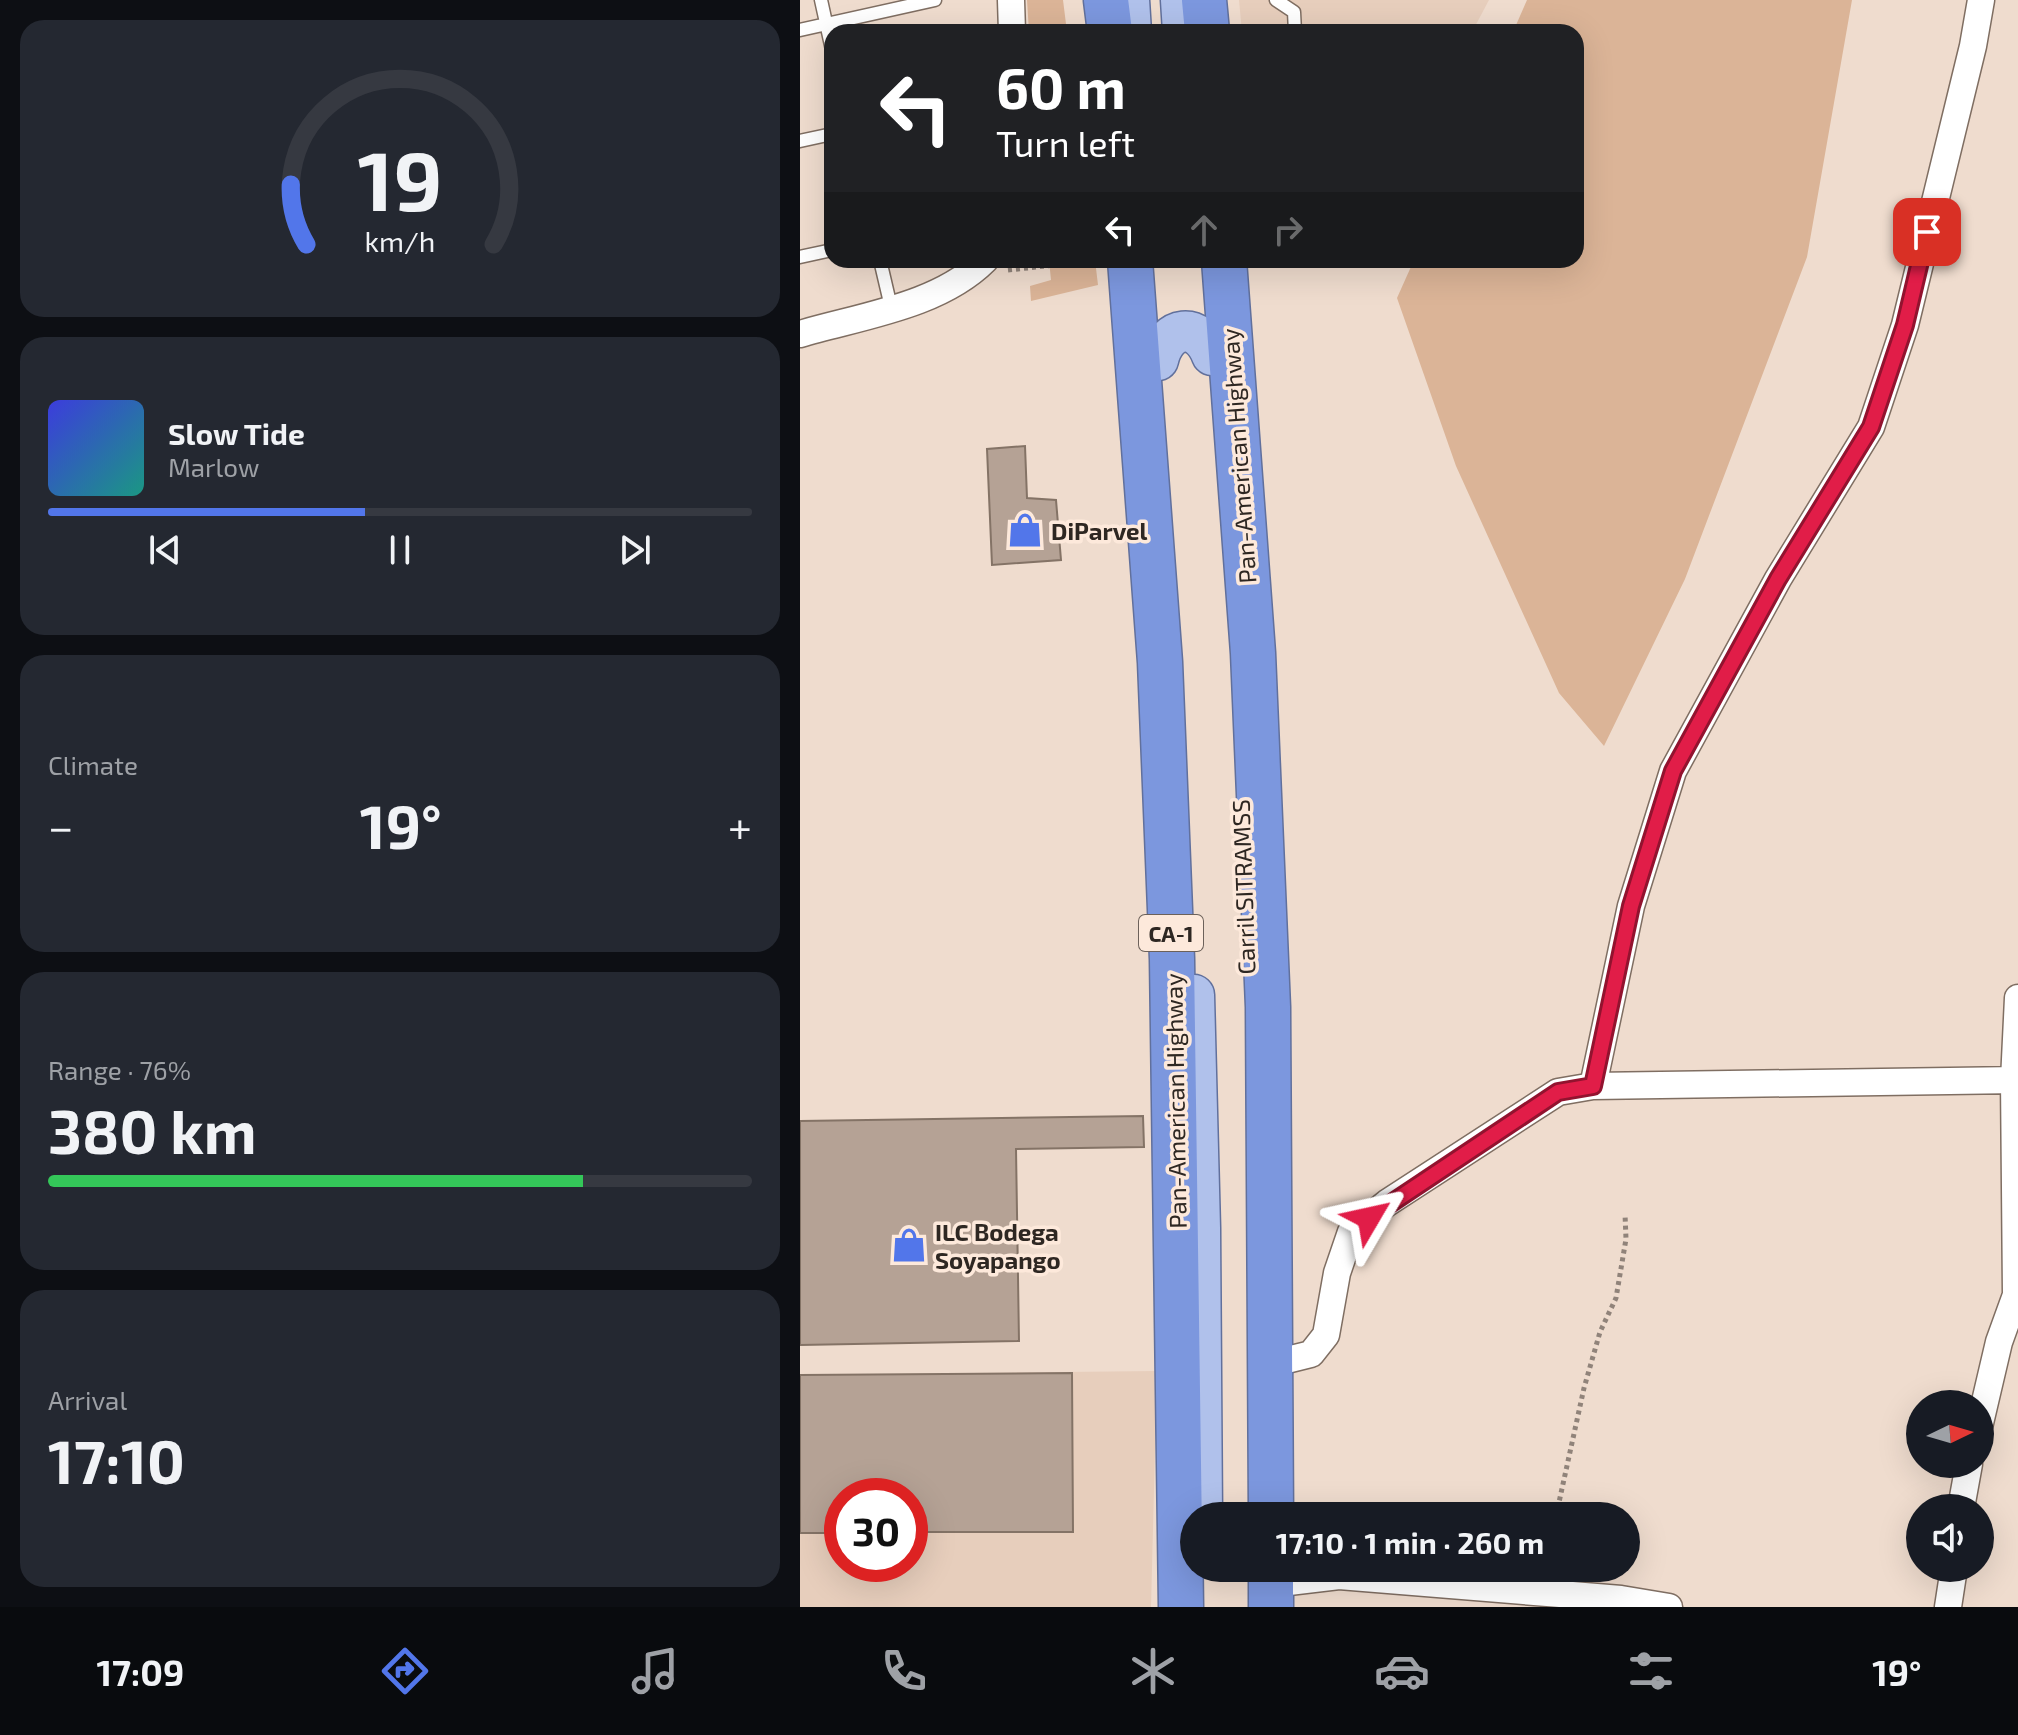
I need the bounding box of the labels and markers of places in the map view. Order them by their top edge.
pin [1893,198,1961,266]
shop icon: DiParvel [1006,511,1044,549]
place label: DiParvel [1051,516,1148,545]
place label: ILC Bodega Soyapango [935,1217,1061,1274]
shop icon: ILC Bodega Soyapango [890,1226,928,1264]

